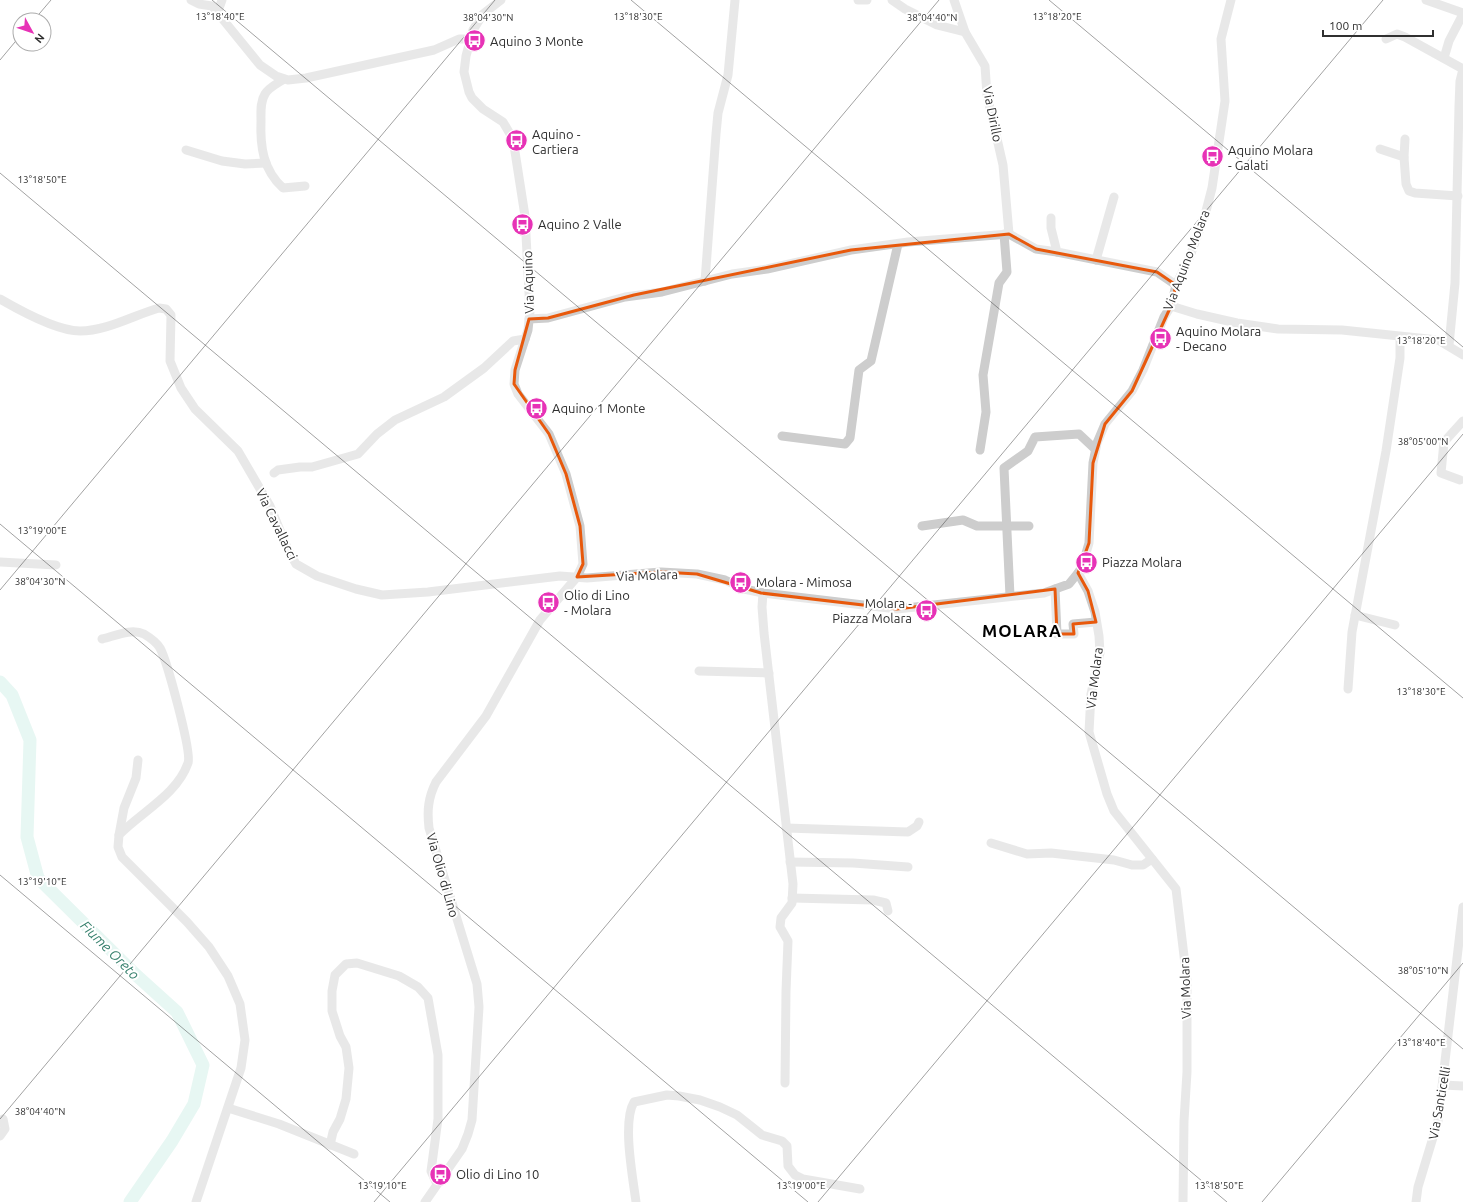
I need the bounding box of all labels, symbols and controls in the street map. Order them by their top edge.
text: 13°18'40"E [195,11,245,22]
text: 13°18'30"E [613,11,663,22]
text: 13°18'20"E [1032,11,1082,22]
north arrow [12,12,52,52]
text: 38°04'30"N [463,12,513,23]
text: 38°04'40"N [907,12,957,23]
scale bar [1323,12,1433,38]
text: 100 m [1329,19,1362,32]
bus stop icon: Aquino 3 Monte [461,28,487,54]
text: N [32,31,47,45]
place label: Aquino 3 Monte [490,34,584,48]
street label: Via Dirillo [981,85,1005,143]
place label: Aquino - Cartiera [532,127,581,156]
bus stop icon: Aquino - Cartiera [503,128,529,154]
place label: Aquino Molara - Galati [1228,143,1313,172]
bus stop icon: Aquino Molara - Galati [1200,144,1226,170]
text: 13°18'50"E [17,174,67,185]
street label: Via Aquino Molara [1160,208,1212,312]
bus stop icon: Aquino 2 Valle [510,211,536,237]
place label: Aquino 2 Valle [538,217,622,231]
street label: Via Aquino [520,250,536,314]
place label: Aquino Molara - Decano [1176,324,1261,353]
bus stop icon: Aquino Molara - Decano [1147,325,1173,351]
text: 13°18'20"E [1396,335,1446,346]
bus stop icon: Aquino 1 Monte [524,395,550,421]
place label: Aquino 1 Monte [552,401,646,415]
text: 38°05'00"N [1398,436,1448,447]
street label: Via Cavallacci [254,486,300,562]
text: 13°19'00"E [17,525,67,536]
bus stop icon: Piazza Molara [1073,549,1099,575]
place label: Piazza Molara [1102,555,1182,569]
street label: Via Molara [616,567,678,583]
bus stop icon: Molara - Mimosa [728,569,754,595]
place label: Molara - Mimosa [756,575,852,589]
text: 38°04'30"N [15,576,65,587]
place label: Olio di Lino - Molara [564,588,630,617]
bus stop icon: Olio di Lino - Molara [536,589,562,615]
place label: Molara - Piazza Molara [832,596,912,625]
bus stop icon: Molara - Piazza Molara [914,597,940,623]
district label: MOLARA [982,621,1062,640]
street label: Via Molara [1083,646,1105,710]
text: 13°18'30"E [1396,686,1446,697]
street label: Via Olio di Lino [424,831,462,919]
text: 13°19'10"E [17,876,67,887]
water label: Fiume Oreto [77,917,143,983]
street label: Via Molara [1177,957,1193,1019]
text: 38°05'10"N [1398,965,1448,976]
text: 13°18'40"E [1396,1037,1446,1048]
street label: Via Santicelli [1426,1065,1452,1141]
text: 38°04'40"N [15,1106,65,1117]
bus stop icon: Olio di Lino 10 [427,1161,453,1187]
place label: Olio di Lino 10 [456,1167,539,1181]
text: 13°19'10"E [357,1180,407,1191]
text: 13°19'00"E [776,1180,826,1191]
text: 13°18'50"E [1194,1180,1244,1191]

